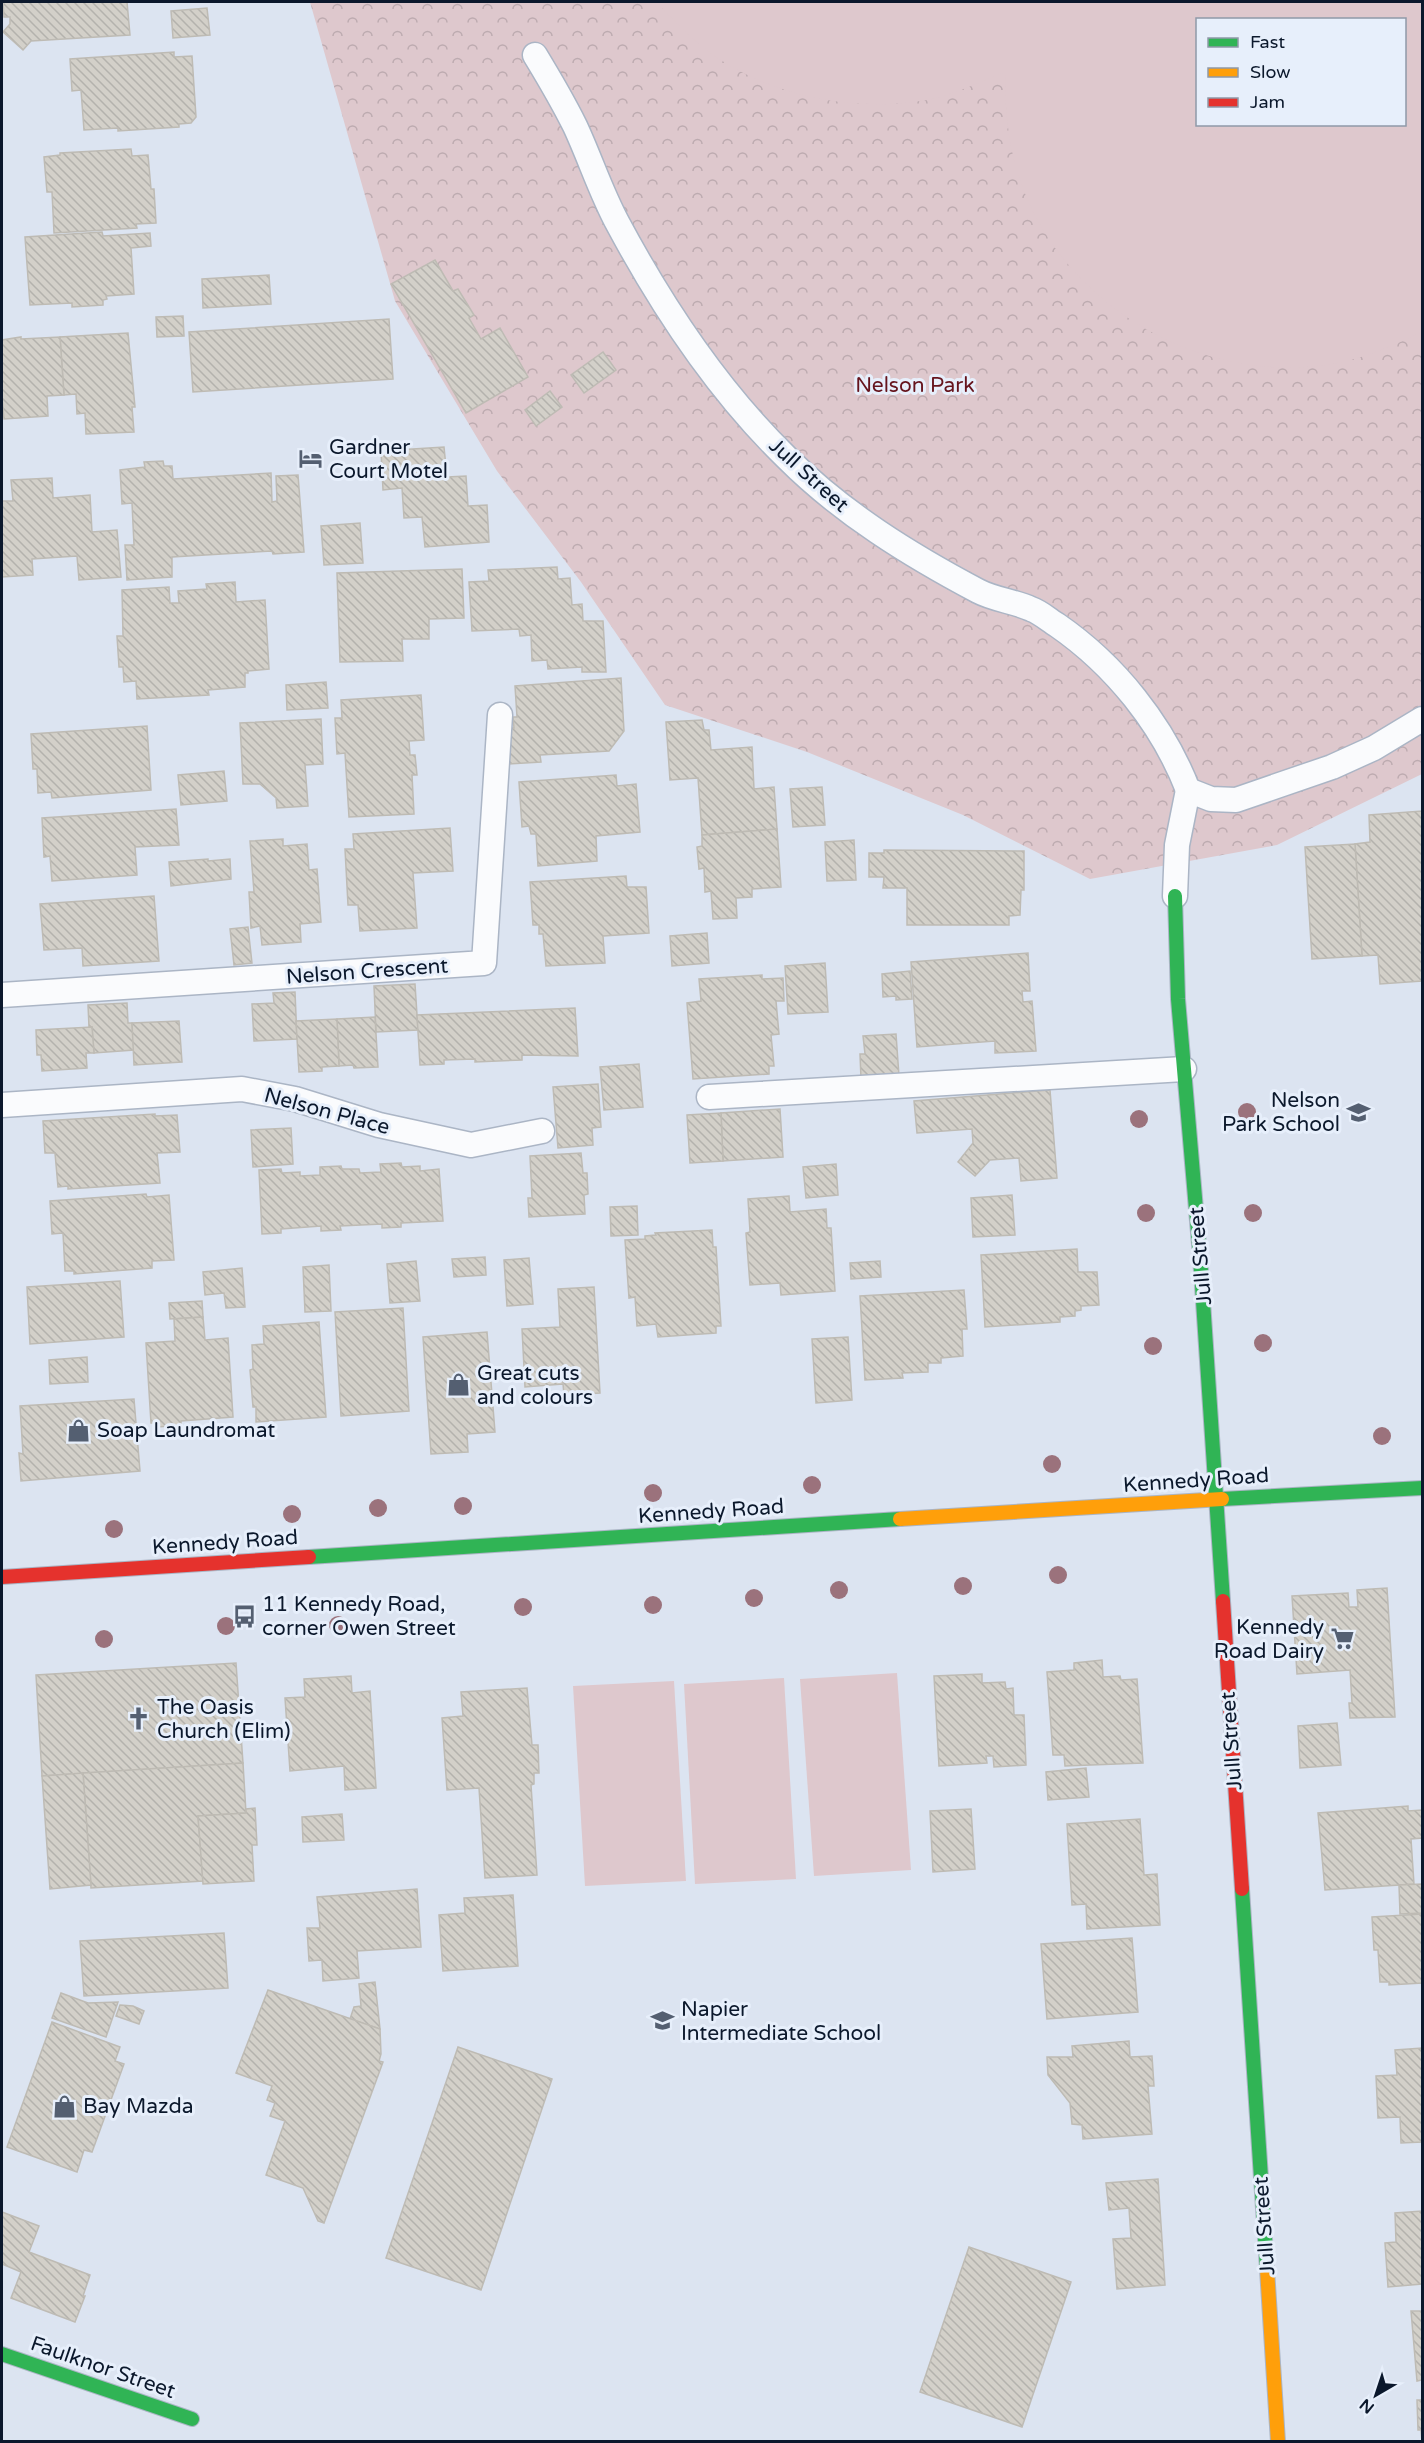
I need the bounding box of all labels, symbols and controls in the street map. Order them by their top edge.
legend [1196,18,1406,126]
text: Fast [1250,31,1285,53]
text: Slow [1250,61,1291,83]
text: Jam [1250,91,1285,113]
park label: Nelson Park [855,373,975,398]
street label: Jull Street [764,433,854,518]
place label: Gardner Court Motel [329,435,448,484]
hotel icon: Gardner Court Motel [298,446,324,472]
street label: Nelson Crescent [285,953,449,990]
street label: Nelson Place [261,1083,392,1140]
place label: Nelson Park School [1222,1088,1340,1137]
school or university icon: Nelson Park School [1345,1099,1371,1125]
street label: Jull Street [1184,1206,1217,1306]
place label: Great cuts and colours [477,1361,593,1410]
shop icon: Great cuts and colours [446,1372,472,1398]
shop icon: Soap Laundromat [66,1417,92,1443]
place label: Soap Laundromat [97,1418,275,1443]
street label: Kennedy Road [1122,1463,1270,1498]
street label: Kennedy Road [637,1494,785,1529]
street label: Kennedy Road [151,1525,299,1560]
place label: 11 Kennedy Road, corner Owen Street [262,1592,456,1641]
bus stop icon: 11 Kennedy Road, corner Owen Street [231,1603,257,1629]
place label: Kennedy Road Dairy [1214,1615,1324,1664]
supermarket icon: Kennedy Road Dairy [1329,1626,1355,1652]
street label: Jull Street [1216,1691,1247,1791]
place label: The Oasis Church (Elim) [157,1695,290,1744]
church icon: The Oasis Church (Elim) [126,1706,152,1732]
place label: Napier Intermediate School [681,1997,881,2046]
school or university icon: Napier Intermediate School [650,2008,676,2034]
shop icon: Bay Mazda [52,2093,78,2119]
place label: Bay Mazda [83,2094,194,2119]
street label: Jull Street [1249,2176,1280,2276]
street label: Faulknor Street [27,2331,179,2404]
north arrow [1346,2365,1406,2425]
text: N [1356,2394,1378,2418]

